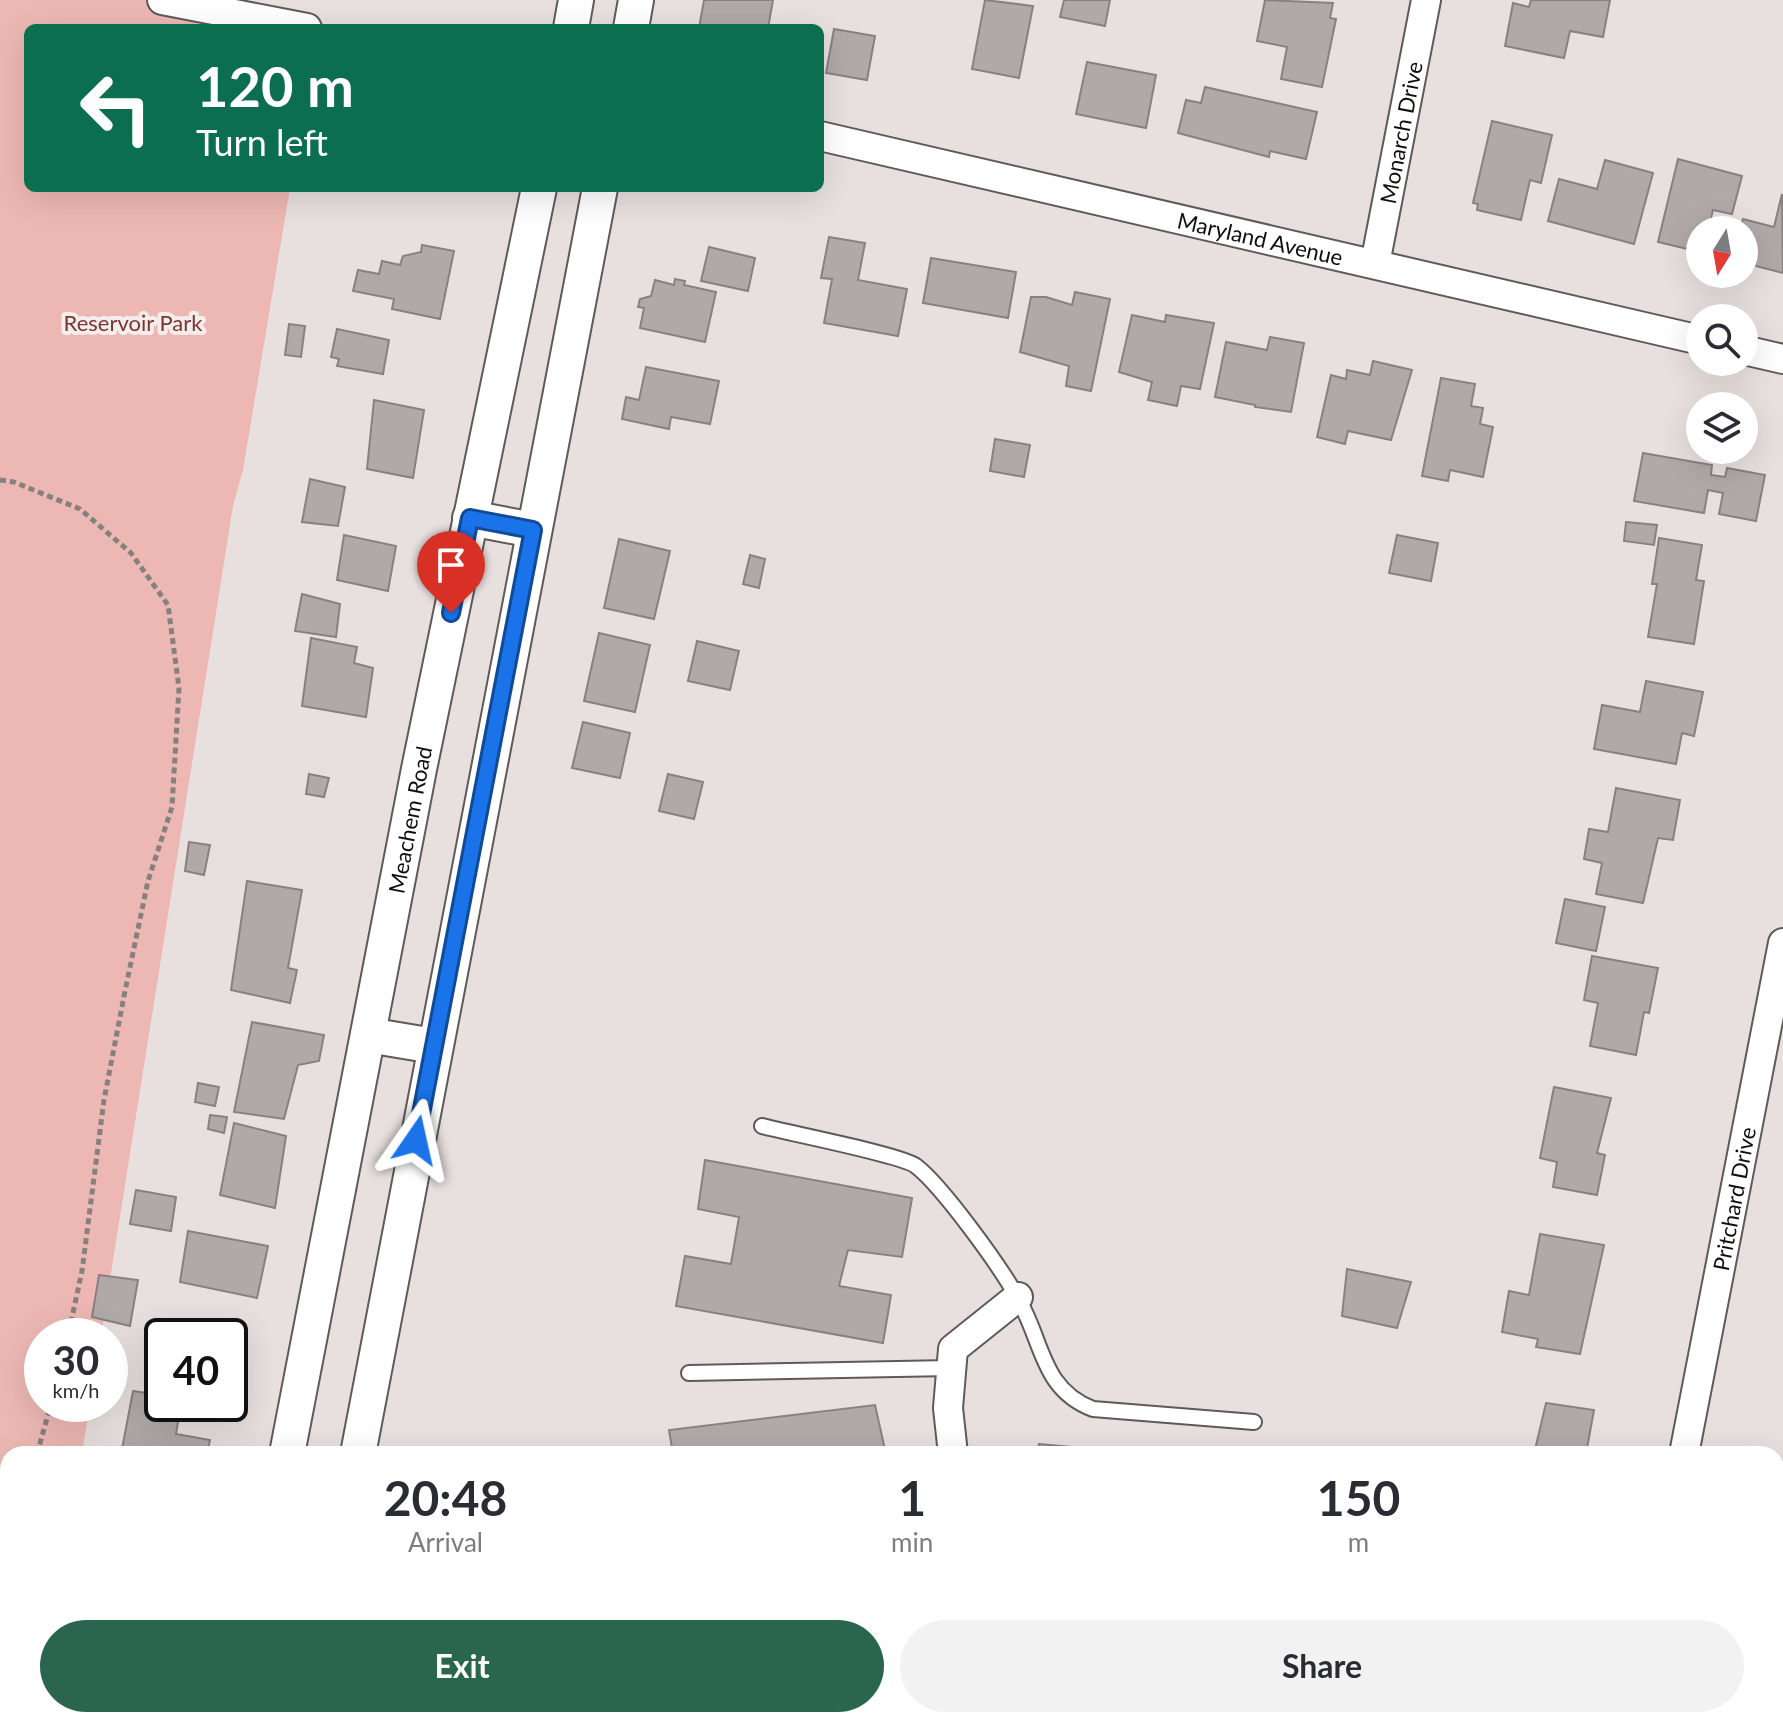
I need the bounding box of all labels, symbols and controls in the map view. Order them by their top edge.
text: 120 m [196,52,354,119]
icon: left [64,56,168,160]
street label: Monarch Drive [1373,59,1427,206]
text: Turn left [196,120,328,164]
street label: Maryland Avenue [1175,206,1346,270]
north arrow [1686,216,1758,288]
map controls [1686,216,1758,464]
button: search [1686,304,1758,376]
park label: Reservoir Park [64,309,203,336]
button: layers [1686,392,1758,464]
pin [417,531,485,613]
icon: arrive [429,543,473,587]
street label: Meachem Road [382,744,437,896]
position arrow [374,1098,458,1182]
street label: Pritchard Drive [1706,1125,1761,1273]
speed limit sign: 40 [144,1318,248,1422]
text: 30 [53,1336,99,1384]
text: km/h [53,1378,99,1402]
text: 20:48 [384,1469,507,1526]
text: 1 [898,1469,926,1526]
text: 150 [1317,1469,1400,1526]
text: Arrival [408,1526,483,1558]
text: min [891,1526,933,1558]
text: m [1348,1526,1369,1558]
button: Exit [40,1620,884,1712]
button: Share [900,1620,1744,1712]

